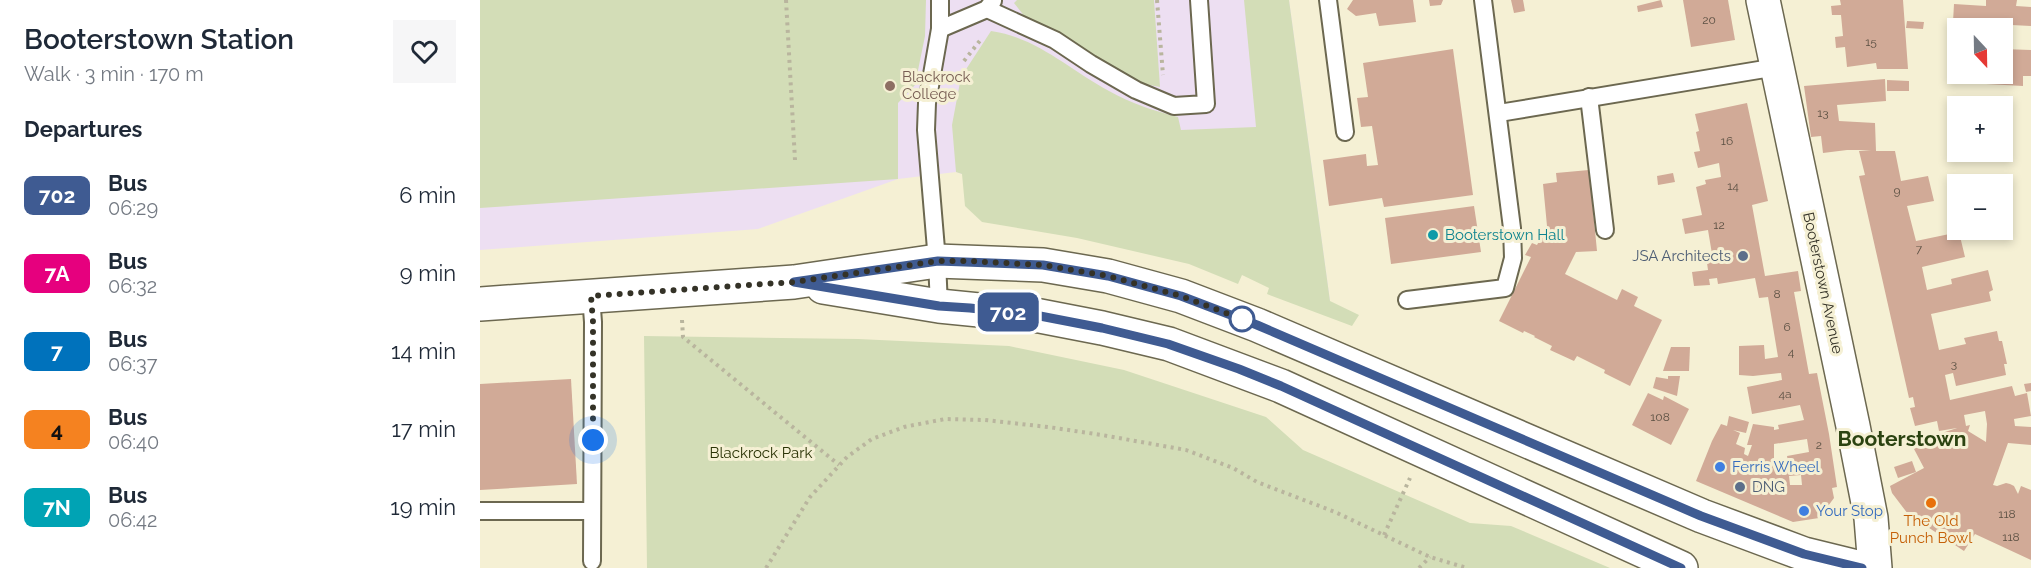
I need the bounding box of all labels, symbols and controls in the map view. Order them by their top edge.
house number: 20 [1702,13,1716,27]
north arrow [1947,18,2013,84]
map controls [1947,18,2013,240]
button: heart [393,20,456,83]
text: Booterstown Station [24,23,294,56]
house number: 15 [1865,35,1877,49]
text: Walk · 3 min · 170 m [24,62,204,86]
place label: Blackrock College [902,68,971,103]
marker: Blackrock College [883,79,897,93]
button: + [1947,96,2013,162]
house number: 13 [1817,106,1829,120]
text: Departures [24,116,142,142]
house number: 16 [1721,134,1733,148]
text: Bus [108,170,147,196]
button: − [1947,174,2013,240]
house number: 14 [1727,179,1739,193]
text: 6 min [399,182,456,208]
text: 702 [39,183,75,208]
house number: 9 [1893,184,1901,198]
text: 06:29 [108,196,158,220]
street label: Booterstown Avenue [1799,210,1847,356]
house number: 12 [1713,218,1725,232]
place label: Booterstown Hall [1445,226,1565,244]
marker: Booterstown Hall [1426,228,1440,242]
house number: 7 [1916,242,1923,256]
place label: JSA Architects [1632,247,1731,265]
text: Bus [108,248,147,274]
marker: JSA Architects [1736,249,1750,263]
text: 9 min [400,260,456,286]
text: 7A [44,261,70,286]
text: 06:32 [108,274,157,298]
house number: 8 [1773,287,1781,301]
line badge: 702 [974,292,1042,332]
text: 702 [990,300,1026,325]
unlabelled marker [1229,306,1255,332]
house number: 6 [1783,320,1791,334]
text: Bus [108,326,147,352]
text: 14 min [391,338,456,364]
text: 7 [51,339,63,364]
house number: 4 [1788,345,1795,359]
text: 06:37 [108,352,157,376]
house number: 3 [1951,357,1957,371]
house number: 4a [1778,387,1792,401]
text: Bus [108,404,147,430]
house number: 108 [1650,410,1670,424]
text: 17 min [391,416,456,442]
text: 4 [51,417,63,442]
your location [578,425,608,455]
district label: Booterstown [1837,426,1967,451]
text: 06:40 [108,430,159,454]
house number: 2 [1816,438,1822,452]
park label: Blackrock Park [709,444,813,462]
place label: Ferris Wheel [1732,458,1821,476]
marker: Ferris Wheel [1713,460,1727,474]
place label: DNG [1752,478,1785,496]
marker: DNG [1733,480,1747,494]
text: Bus [108,482,147,508]
text: 19 min [390,494,456,520]
text: 7N [43,495,71,520]
marker: The Old Punch Bowl [1924,496,1938,510]
place label: Your Stop [1816,502,1883,520]
marker: Your Stop [1797,504,1811,518]
house number: 118 [1998,507,2016,521]
text: 06:42 [108,508,157,532]
place label: The Old Punch Bowl [1890,512,1973,547]
house number: 118 [2002,530,2020,544]

